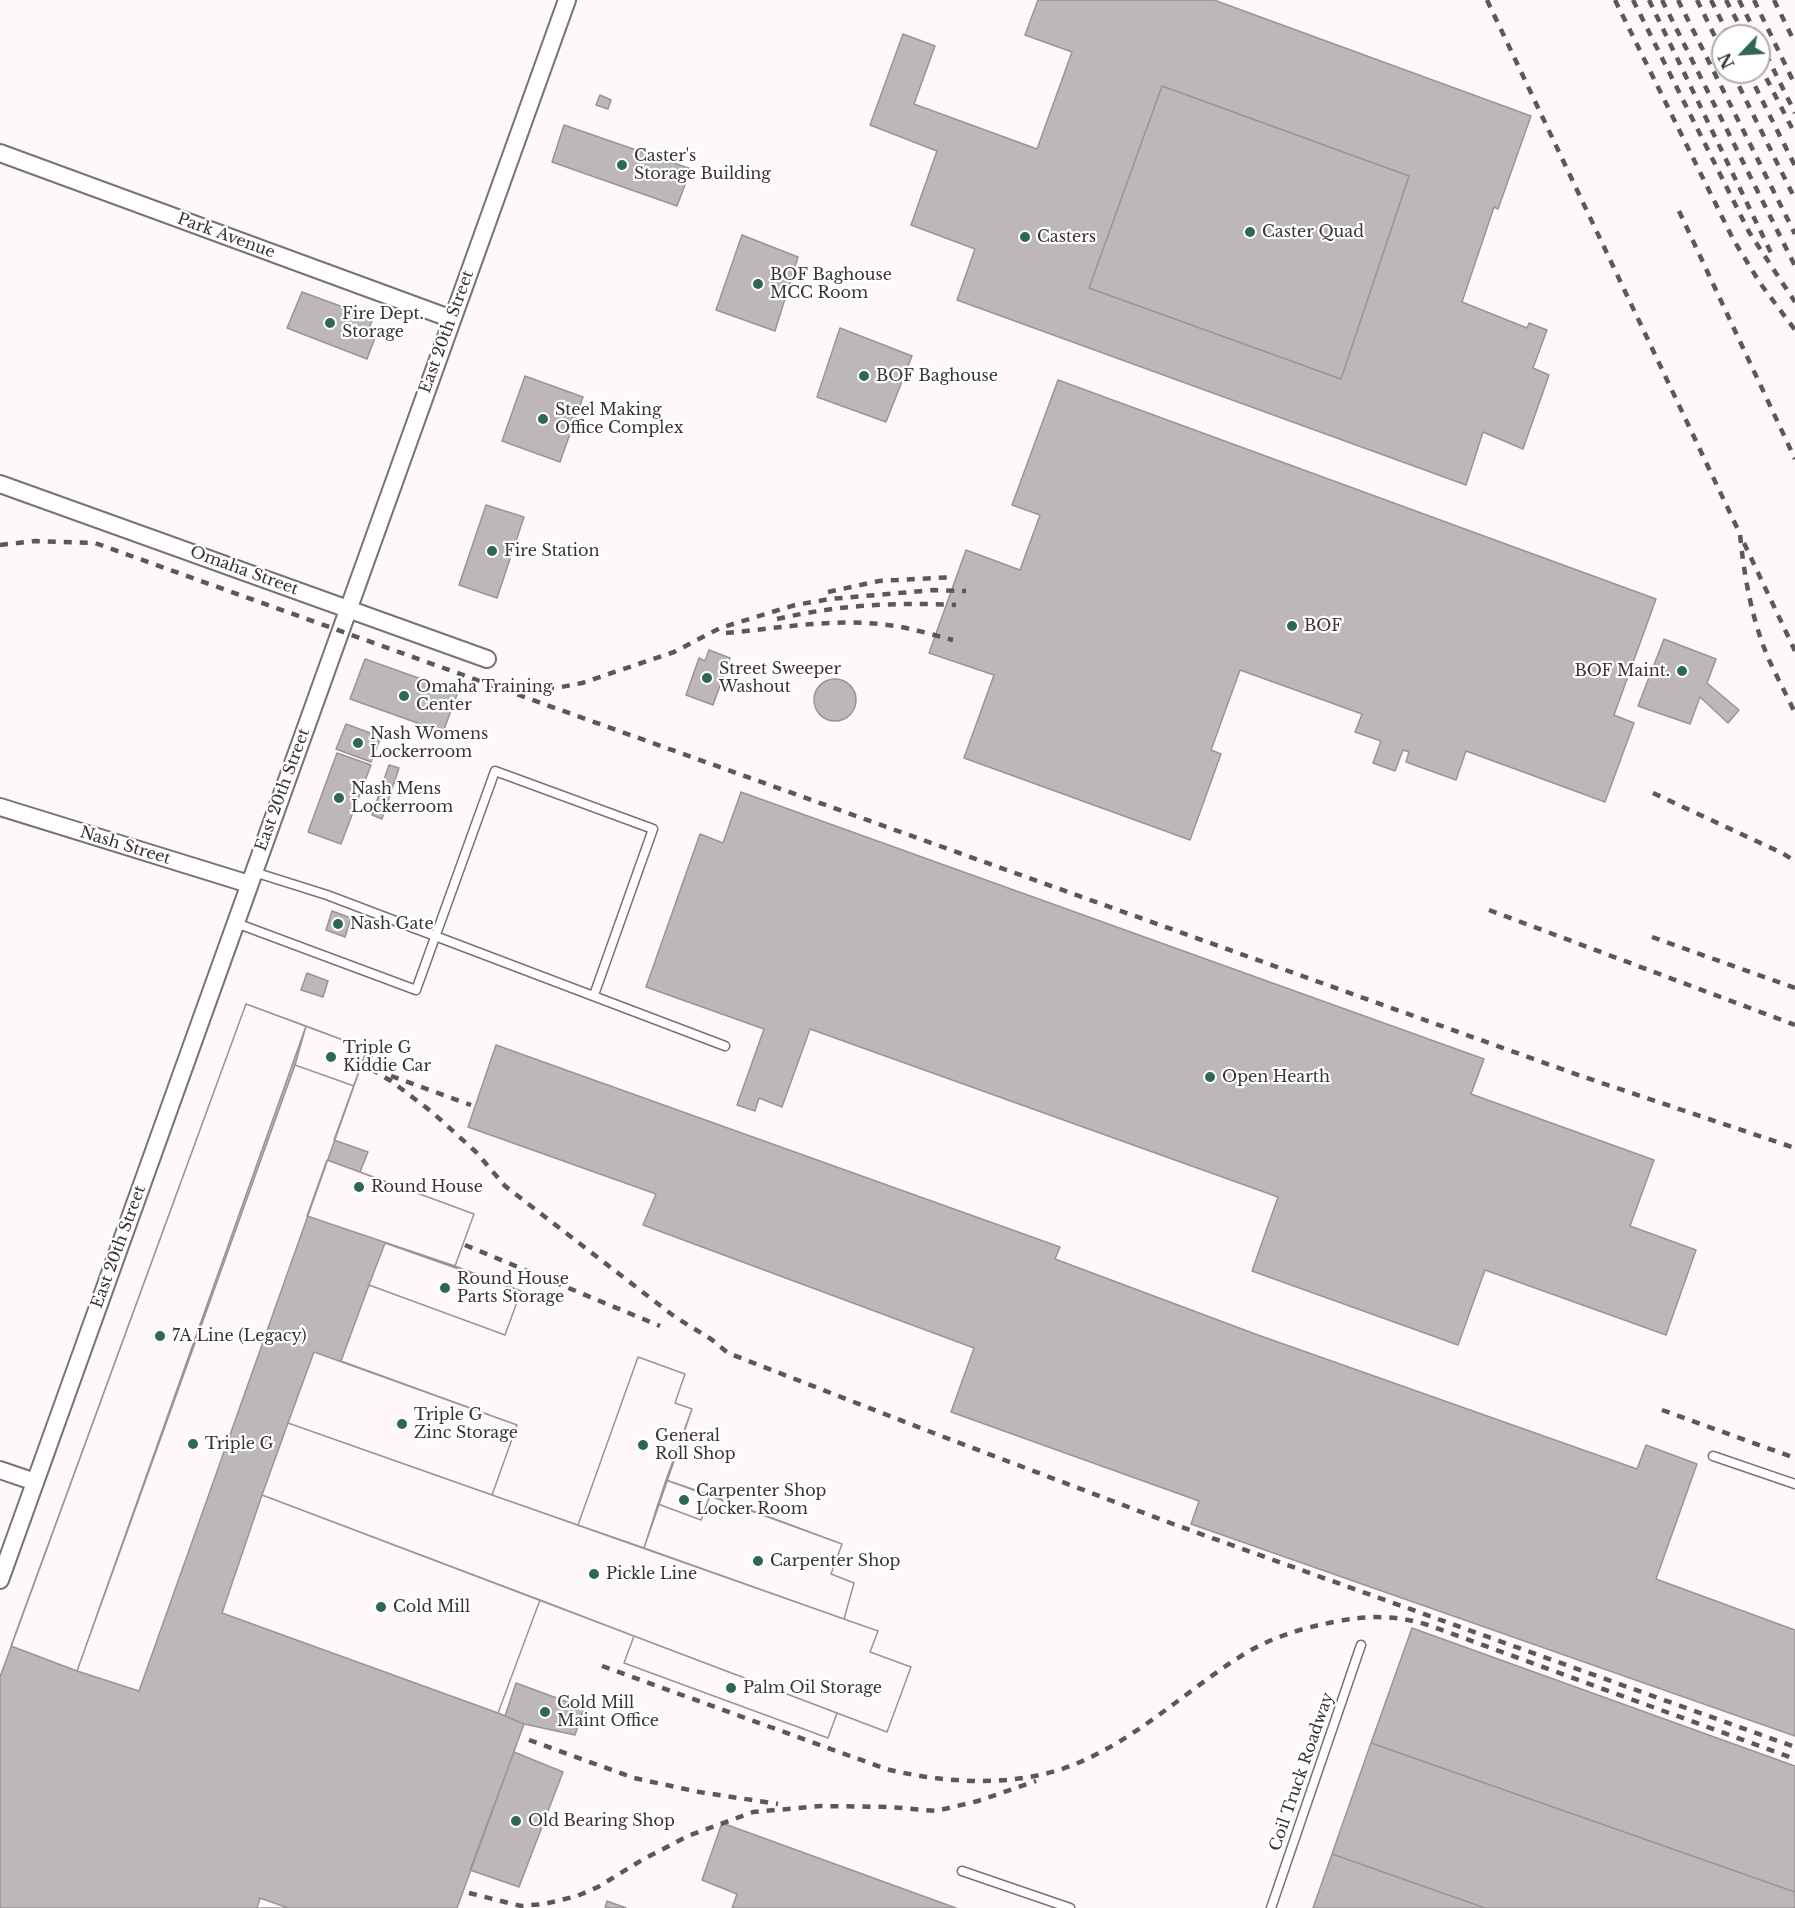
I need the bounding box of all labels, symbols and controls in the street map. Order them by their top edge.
north arrow [1711,24,1771,84]
text: N [1714,50,1739,72]
place label: Caster's Storage Building [634,146,771,184]
marker: Caster's Storage Building [615,158,629,172]
street label: Park Avenue [174,209,278,263]
place label: Caster Quad [1262,222,1364,242]
marker: Caster Quad [1243,225,1257,239]
place label: Casters [1037,227,1096,247]
marker: Casters [1018,230,1032,244]
place label: BOF Baghouse MCC Room [770,265,892,303]
street label: East 20th Street [416,268,478,396]
marker: BOF Baghouse MCC Room [751,277,765,291]
place label: Fire Dept. Storage [342,304,424,342]
marker: Fire Dept. Storage [323,316,337,330]
place label: BOF Baghouse [876,366,998,386]
marker: BOF Baghouse [857,369,871,383]
place label: Steel Making Office Complex [555,400,683,438]
marker: Steel Making Office Complex [536,412,550,426]
place label: Fire Station [504,541,600,561]
street label: Omaha Street [187,543,301,599]
marker: Fire Station [485,544,499,558]
place label: BOF [1304,616,1342,636]
marker: BOF [1285,619,1299,633]
place label: Street Sweeper Washout [719,659,841,697]
place label: BOF Maint. [1574,661,1670,681]
marker: BOF Maint. [1675,664,1689,678]
marker: Street Sweeper Washout [700,671,714,685]
place label: Omaha Training Center [416,677,552,715]
marker: Omaha Training Center [397,689,411,703]
place label: Nash Womens Lockerroom [370,724,488,762]
street label: East 20th Street [252,726,314,854]
marker: Nash Womens Lockerroom [351,736,365,750]
place label: Nash Mens Lockerroom [351,779,453,817]
marker: Nash Mens Lockerroom [332,791,346,805]
street label: Nash Street [77,823,173,869]
place label: Nash Gate [350,914,434,934]
marker: Nash Gate [331,917,345,931]
place label: Triple G Kiddie Car [343,1038,431,1076]
marker: Triple G Kiddie Car [324,1050,338,1064]
place label: Open Hearth [1222,1067,1330,1087]
marker: Open Hearth [1203,1070,1217,1084]
place label: Round House [371,1177,483,1197]
marker: Round House [352,1180,366,1194]
street label: East 20th Street [88,1183,150,1311]
place label: Round House Parts Storage [457,1269,569,1307]
marker: Round House Parts Storage [438,1281,452,1295]
place label: 7A Line (Legacy) [172,1326,307,1346]
marker: 7A Line (Legacy) [153,1329,167,1343]
place label: Triple G Zinc Storage [414,1405,518,1443]
marker: Triple G Zinc Storage [395,1417,409,1431]
place label: General Roll Shop [655,1426,736,1464]
place label: Triple G [205,1434,274,1454]
marker: Triple G [186,1437,200,1451]
marker: General Roll Shop [636,1438,650,1452]
place label: Carpenter Shop Locker Room [696,1481,826,1519]
marker: Carpenter Shop Locker Room [677,1493,691,1507]
place label: Carpenter Shop [770,1551,900,1571]
marker: Carpenter Shop [751,1554,765,1568]
place label: Pickle Line [606,1564,697,1584]
marker: Pickle Line [587,1567,601,1581]
place label: Cold Mill [393,1597,470,1617]
marker: Cold Mill [374,1600,388,1614]
place label: Palm Oil Storage [743,1678,882,1698]
marker: Palm Oil Storage [724,1681,738,1695]
street label: Coil Truck Roadway [1266,1690,1338,1854]
place label: Cold Mill Maint Office [557,1693,659,1731]
marker: Cold Mill Maint Office [538,1705,552,1719]
place label: Old Bearing Shop [528,1811,675,1831]
marker: Old Bearing Shop [509,1814,523,1828]

